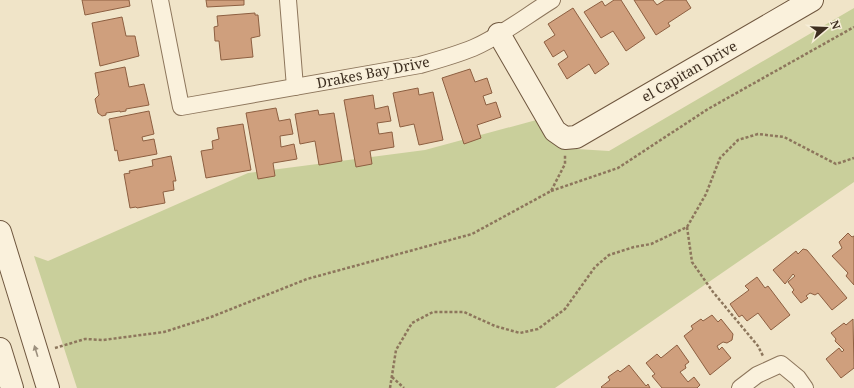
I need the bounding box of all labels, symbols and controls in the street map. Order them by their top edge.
north arrow [806,8,846,48]
text: N [827,18,845,31]
street label: el Capitan Drive [638,36,740,106]
street label: Drakes Bay Drive [315,52,431,92]
one-way arrow [33,344,39,356]

